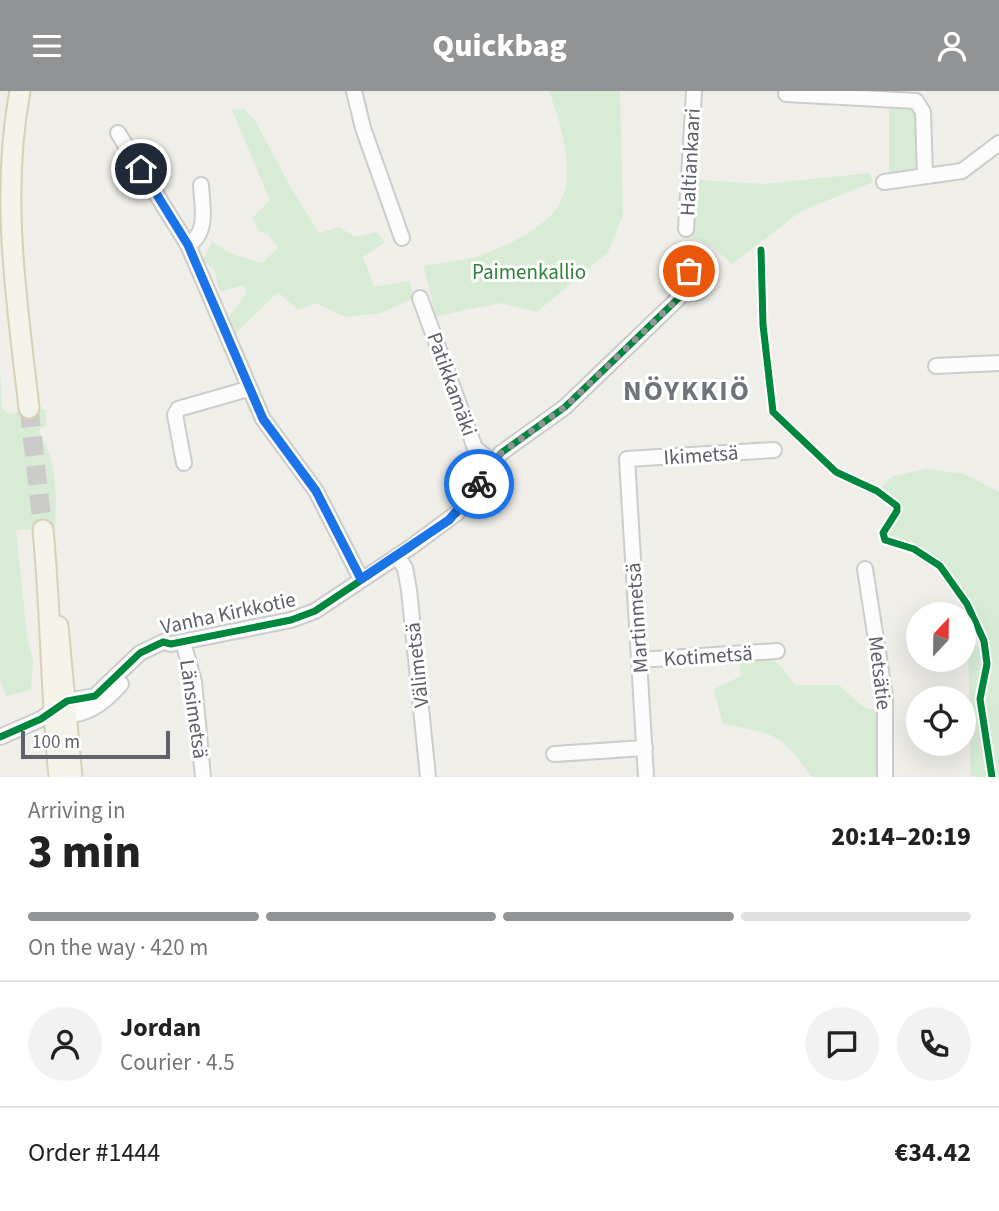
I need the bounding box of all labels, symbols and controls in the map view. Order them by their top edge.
text: Quickbag [432,23,567,69]
icon: menu [28,27,66,65]
icon: person [933,27,971,65]
street label: Haltiankaari [672,107,708,217]
pin [111,139,171,199]
icon: home [122,150,160,188]
pin [659,241,719,301]
icon: bag [670,252,708,290]
park label: Paimenkallio [472,257,586,287]
street label: Patikkamäki [419,328,485,440]
district label: NÖYKKIÖ [623,371,751,411]
street label: Ikimetsä [663,437,739,473]
courier [444,449,514,519]
icon: bike [460,465,498,503]
street label: Martinmetsä [618,562,656,674]
street label: Vanha Kirkkotie [158,584,298,642]
north arrow [906,602,976,672]
map controls [906,602,976,756]
street label: Välimetsä [398,621,436,709]
street label: Metsätie [861,634,899,712]
street label: Kotimetsä [662,638,754,674]
street label: Länsimetsä [172,657,216,761]
button: locate [906,686,976,756]
scale bar [21,728,170,760]
text: 100 m [32,729,80,756]
text: Arriving in [28,794,126,827]
text: 20:14–20:19 [831,818,971,855]
text: 3 min [28,820,141,885]
text: On the way · 420 m [28,931,208,964]
button: person [28,1007,102,1081]
button: chat [805,1007,879,1081]
button: phone [897,1007,971,1081]
text: Jordan [120,1009,201,1046]
text: Courier · 4.5 [120,1046,235,1079]
text: Order #1444 [28,1134,160,1171]
text: €34.42 [895,1134,971,1171]

